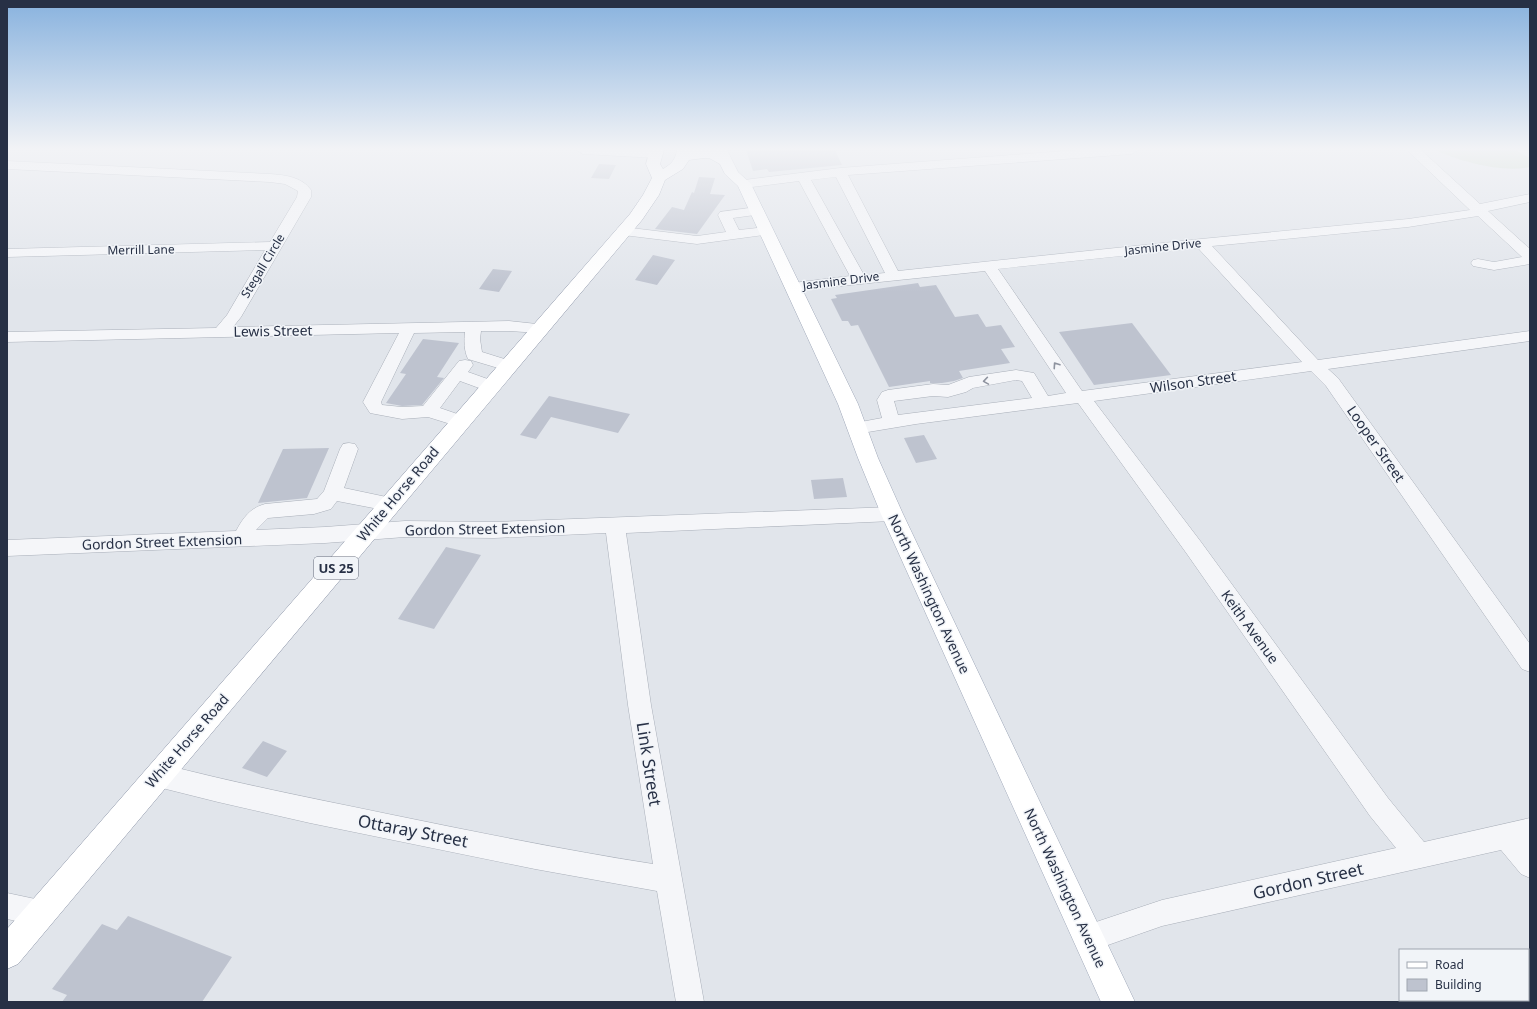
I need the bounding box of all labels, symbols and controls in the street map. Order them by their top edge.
street label: Stegall Circle [237,230,289,301]
street label: Jasmine Drive [1123,234,1202,259]
street label: Merrill Lane [107,240,175,259]
street label: Jasmine Drive [801,267,880,294]
street label: Lewis Street [233,320,313,341]
one-way arrow [1053,362,1061,369]
street label: Wilson Street [1149,366,1237,397]
one-way arrow [983,376,989,384]
street label: Looper Street [1343,402,1410,486]
street label: White Horse Road [352,442,443,545]
street label: North Washington Avenue [884,511,975,677]
street label: Gordon Street Extension [405,518,565,539]
street label: Gordon Street Extension [81,529,243,554]
road number: US 25 [314,557,358,579]
street label: Keith Avenue [1217,586,1284,667]
street label: White Horse Road [141,690,233,792]
street label: Link Street [632,720,667,808]
street label: North Washington Avenue [1020,805,1111,971]
street label: Ottaray Street [356,809,470,852]
street label: Gordon Street [1250,857,1365,904]
legend [1399,949,1529,1001]
text: Road [1435,956,1464,973]
text: Building [1435,976,1482,993]

